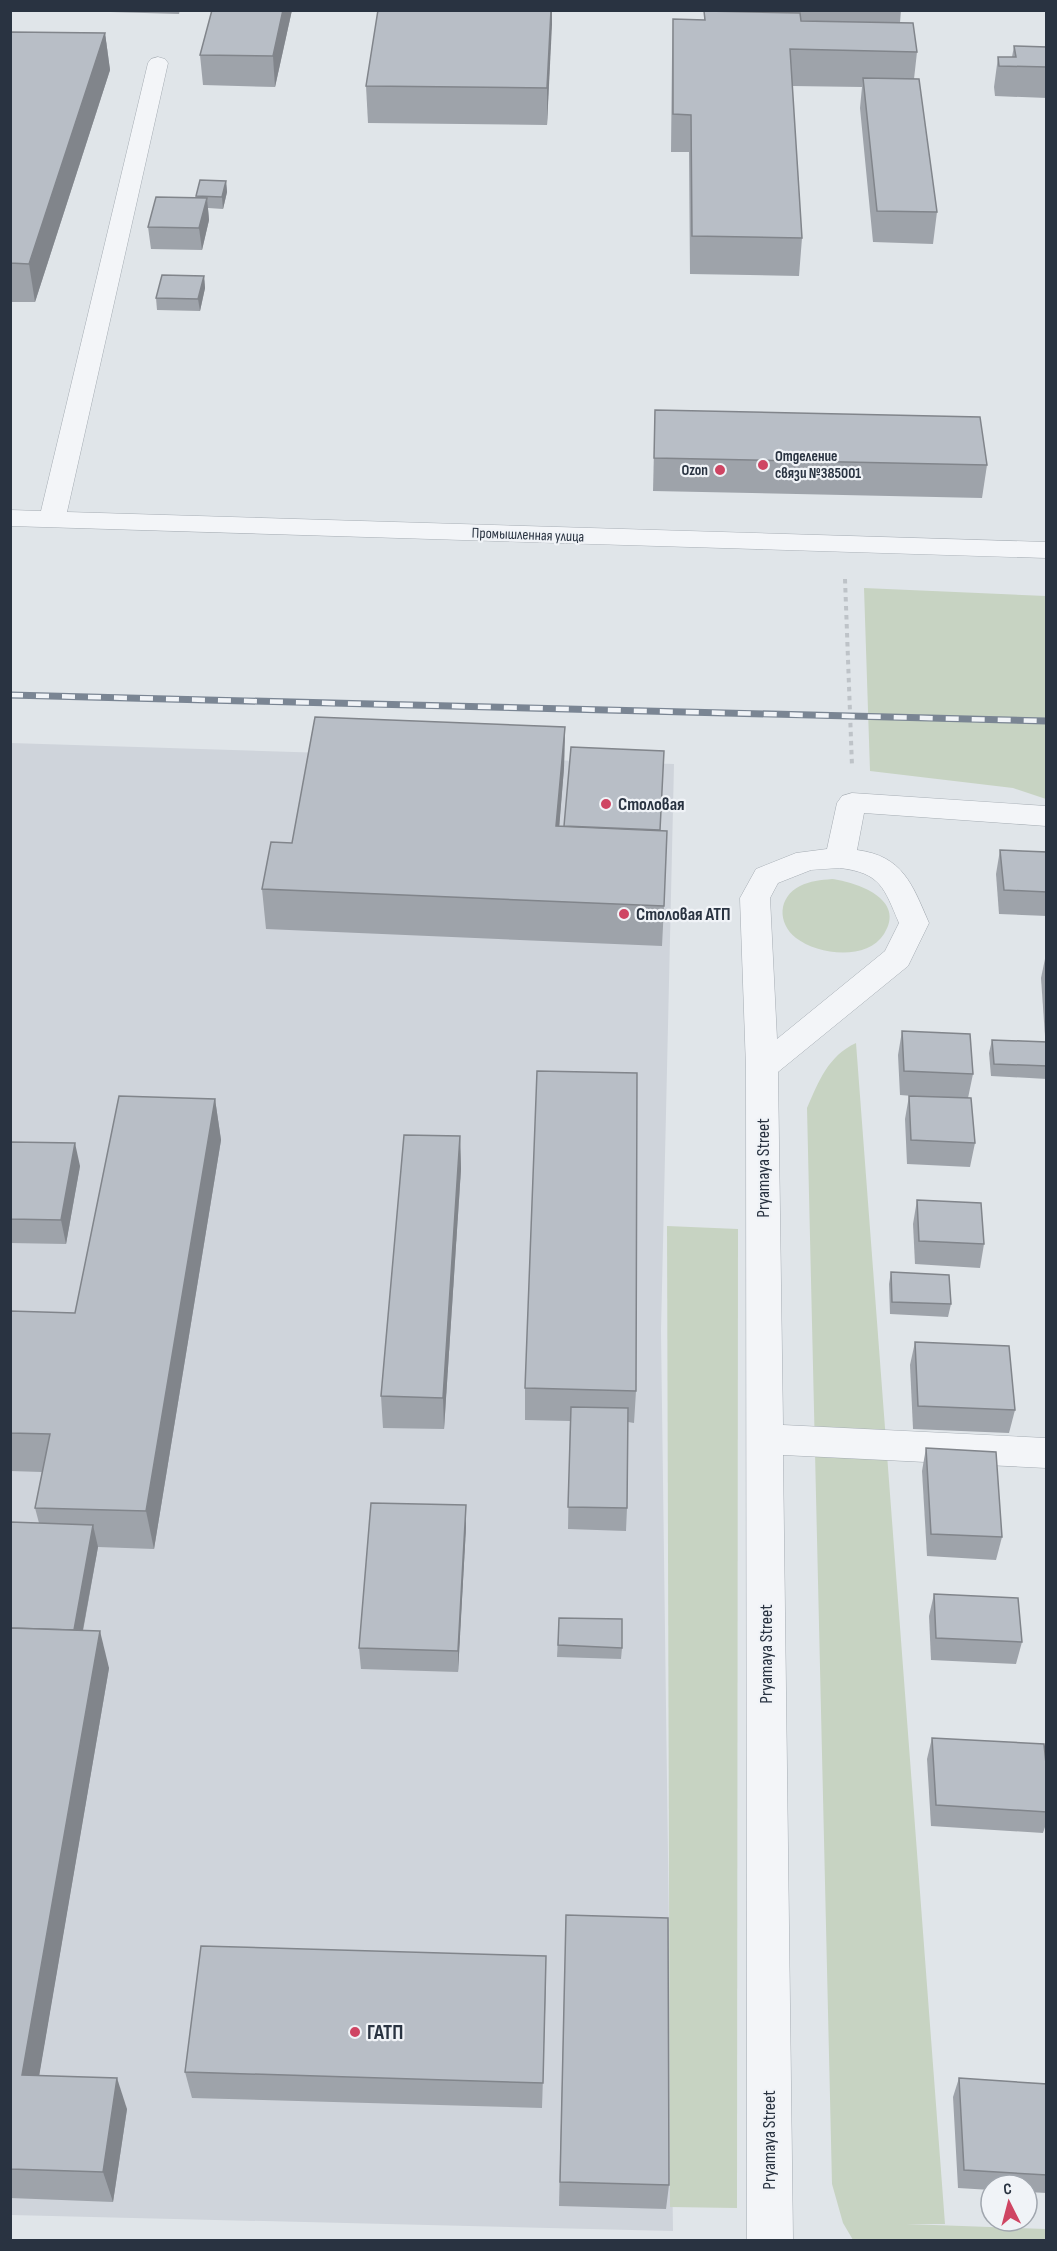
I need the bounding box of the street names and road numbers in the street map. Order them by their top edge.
street label: Промышленная улица [471,524,585,546]
street label: Pryamaya Street [753,1118,774,1218]
street label: Pryamaya Street [756,1604,777,1704]
street label: Pryamaya Street [759,2090,780,2190]

